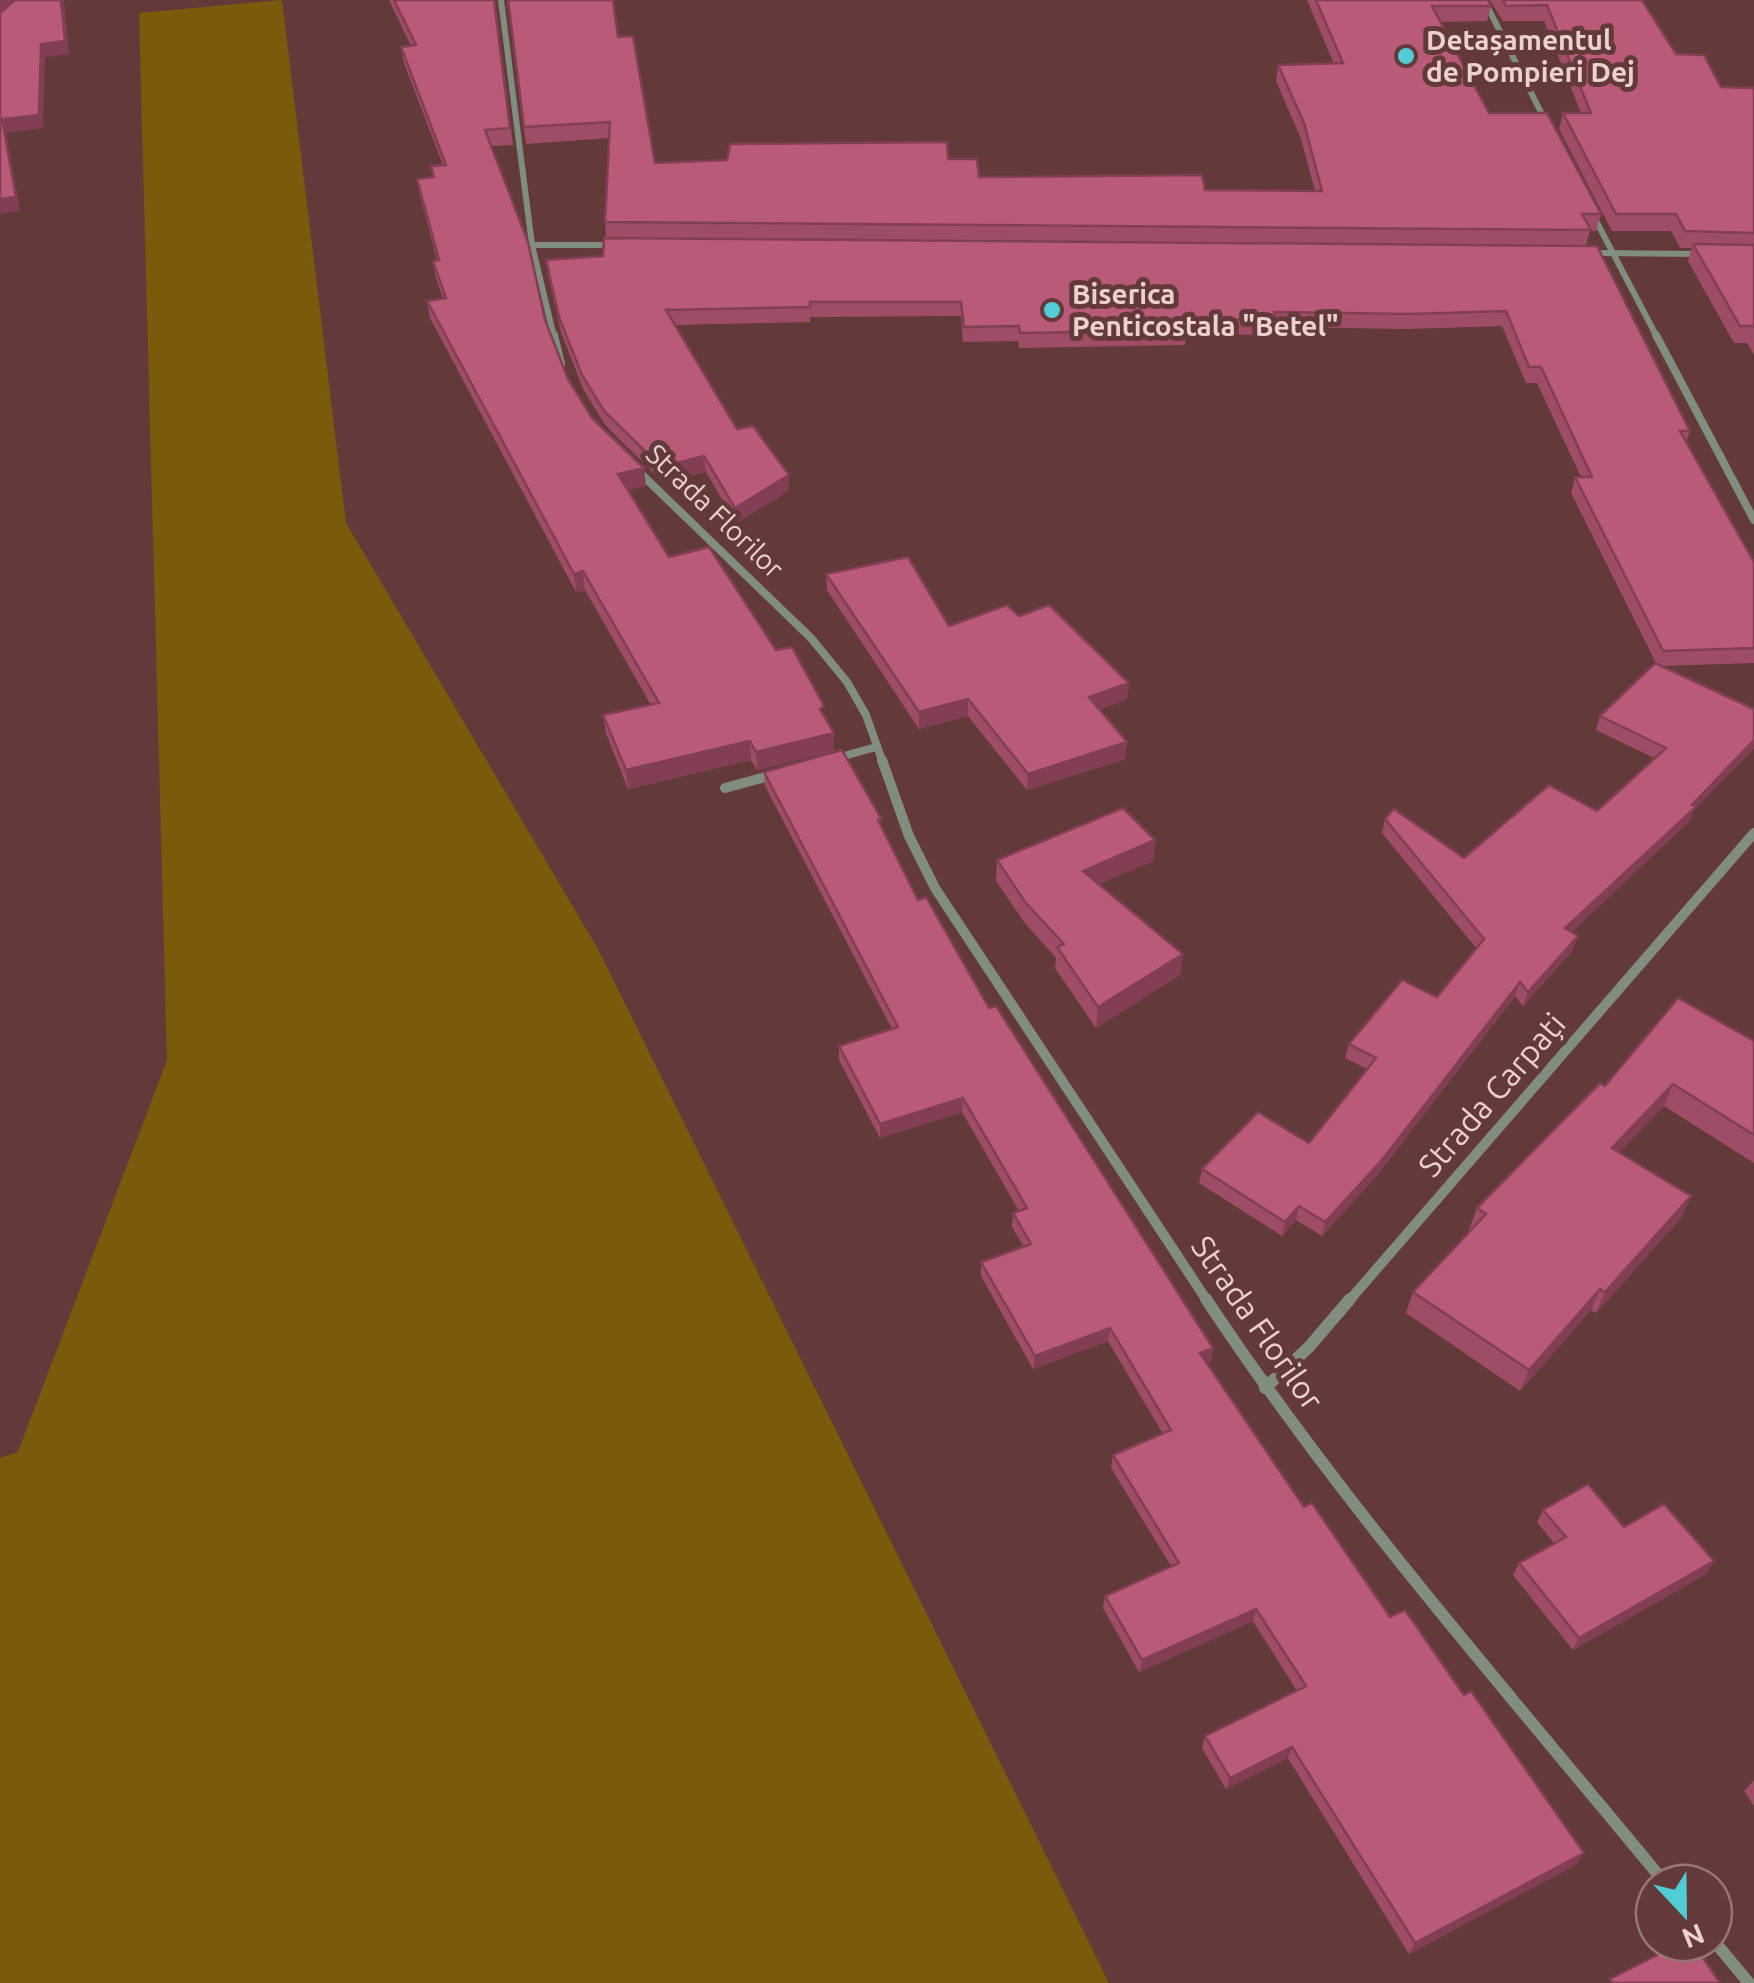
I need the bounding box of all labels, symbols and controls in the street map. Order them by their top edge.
place label: Detașamentul de Pompieri Dej [1426,24,1635,87]
marker: Detașamentul de Pompieri Dej [1395,45,1417,67]
place label: Biserica Penticostala "Betel" [1072,278,1338,341]
marker: Biserica Penticostala "Betel" [1041,299,1063,321]
street label: Strada Florilor [641,438,790,584]
street label: Strada Carpați [1411,1006,1572,1183]
street label: Strada Florilor [1185,1229,1331,1416]
north arrow [1634,1863,1734,1963]
text: N [1678,1918,1709,1955]

